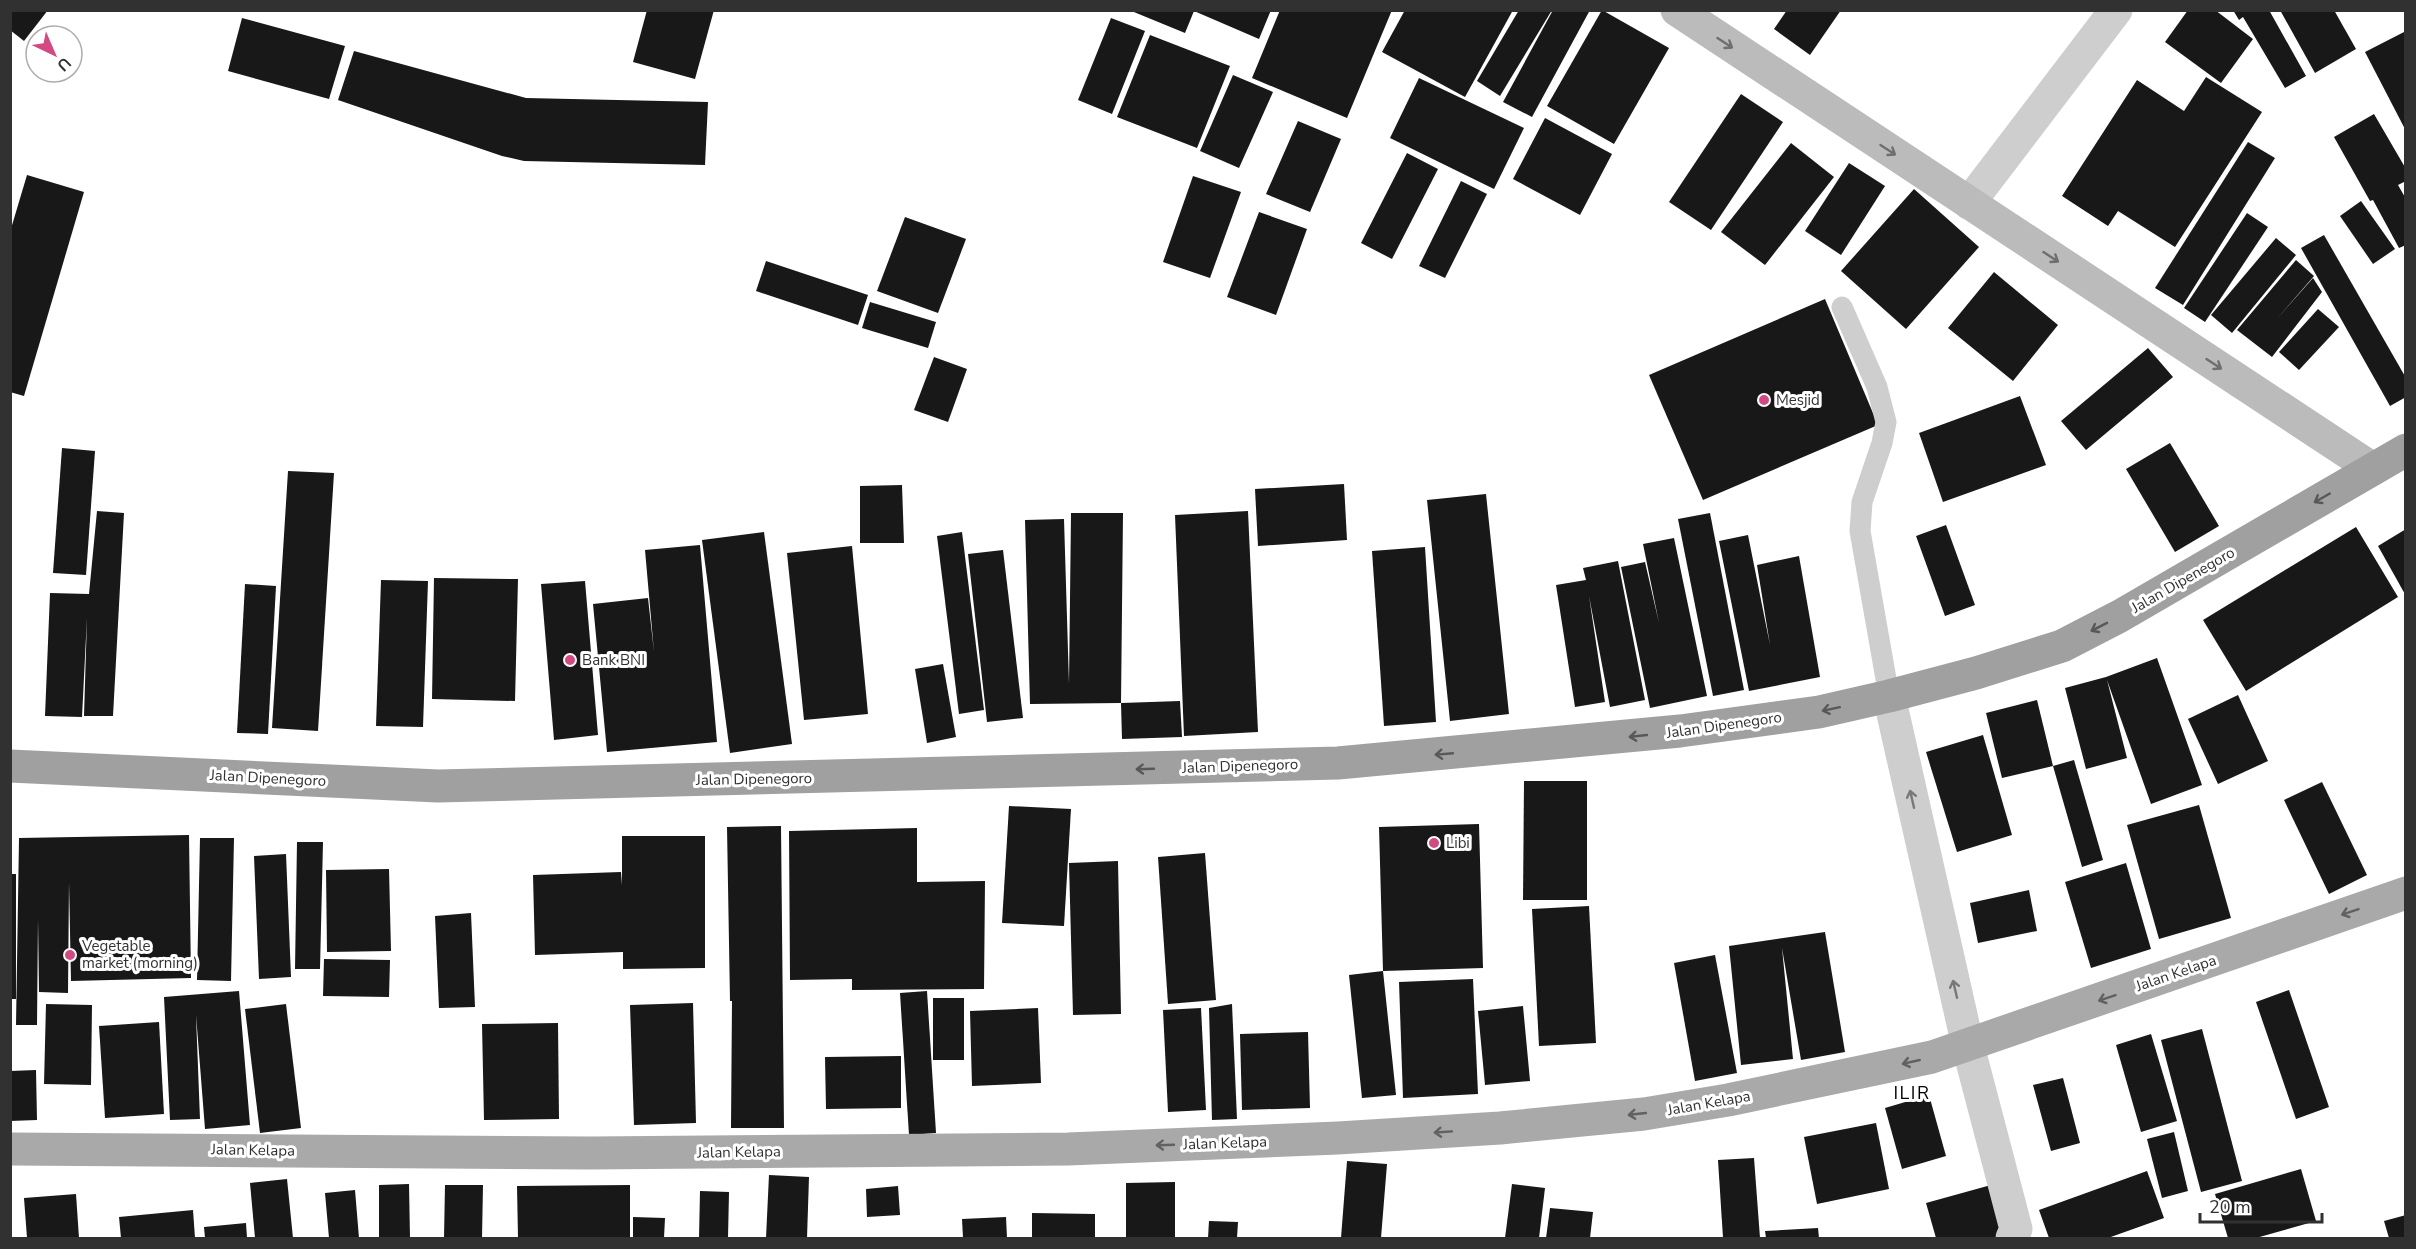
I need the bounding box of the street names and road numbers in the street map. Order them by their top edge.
street label: Jalan Dipenegoro [2127,542,2238,618]
street label: Jalan Dipenegoro [1664,707,1783,743]
street label: Jalan Dipenegoro [1181,754,1298,778]
street label: Jalan Dipenegoro [208,765,327,791]
street label: Jalan Dipenegoro [695,768,812,790]
street label: Jalan Kelapa [2132,950,2219,996]
street label: Jalan Kelapa [1665,1086,1752,1120]
street label: Jalan Kelapa [1182,1132,1267,1154]
street label: Jalan Kelapa [210,1139,295,1161]
street label: Jalan Kelapa [696,1141,781,1163]

